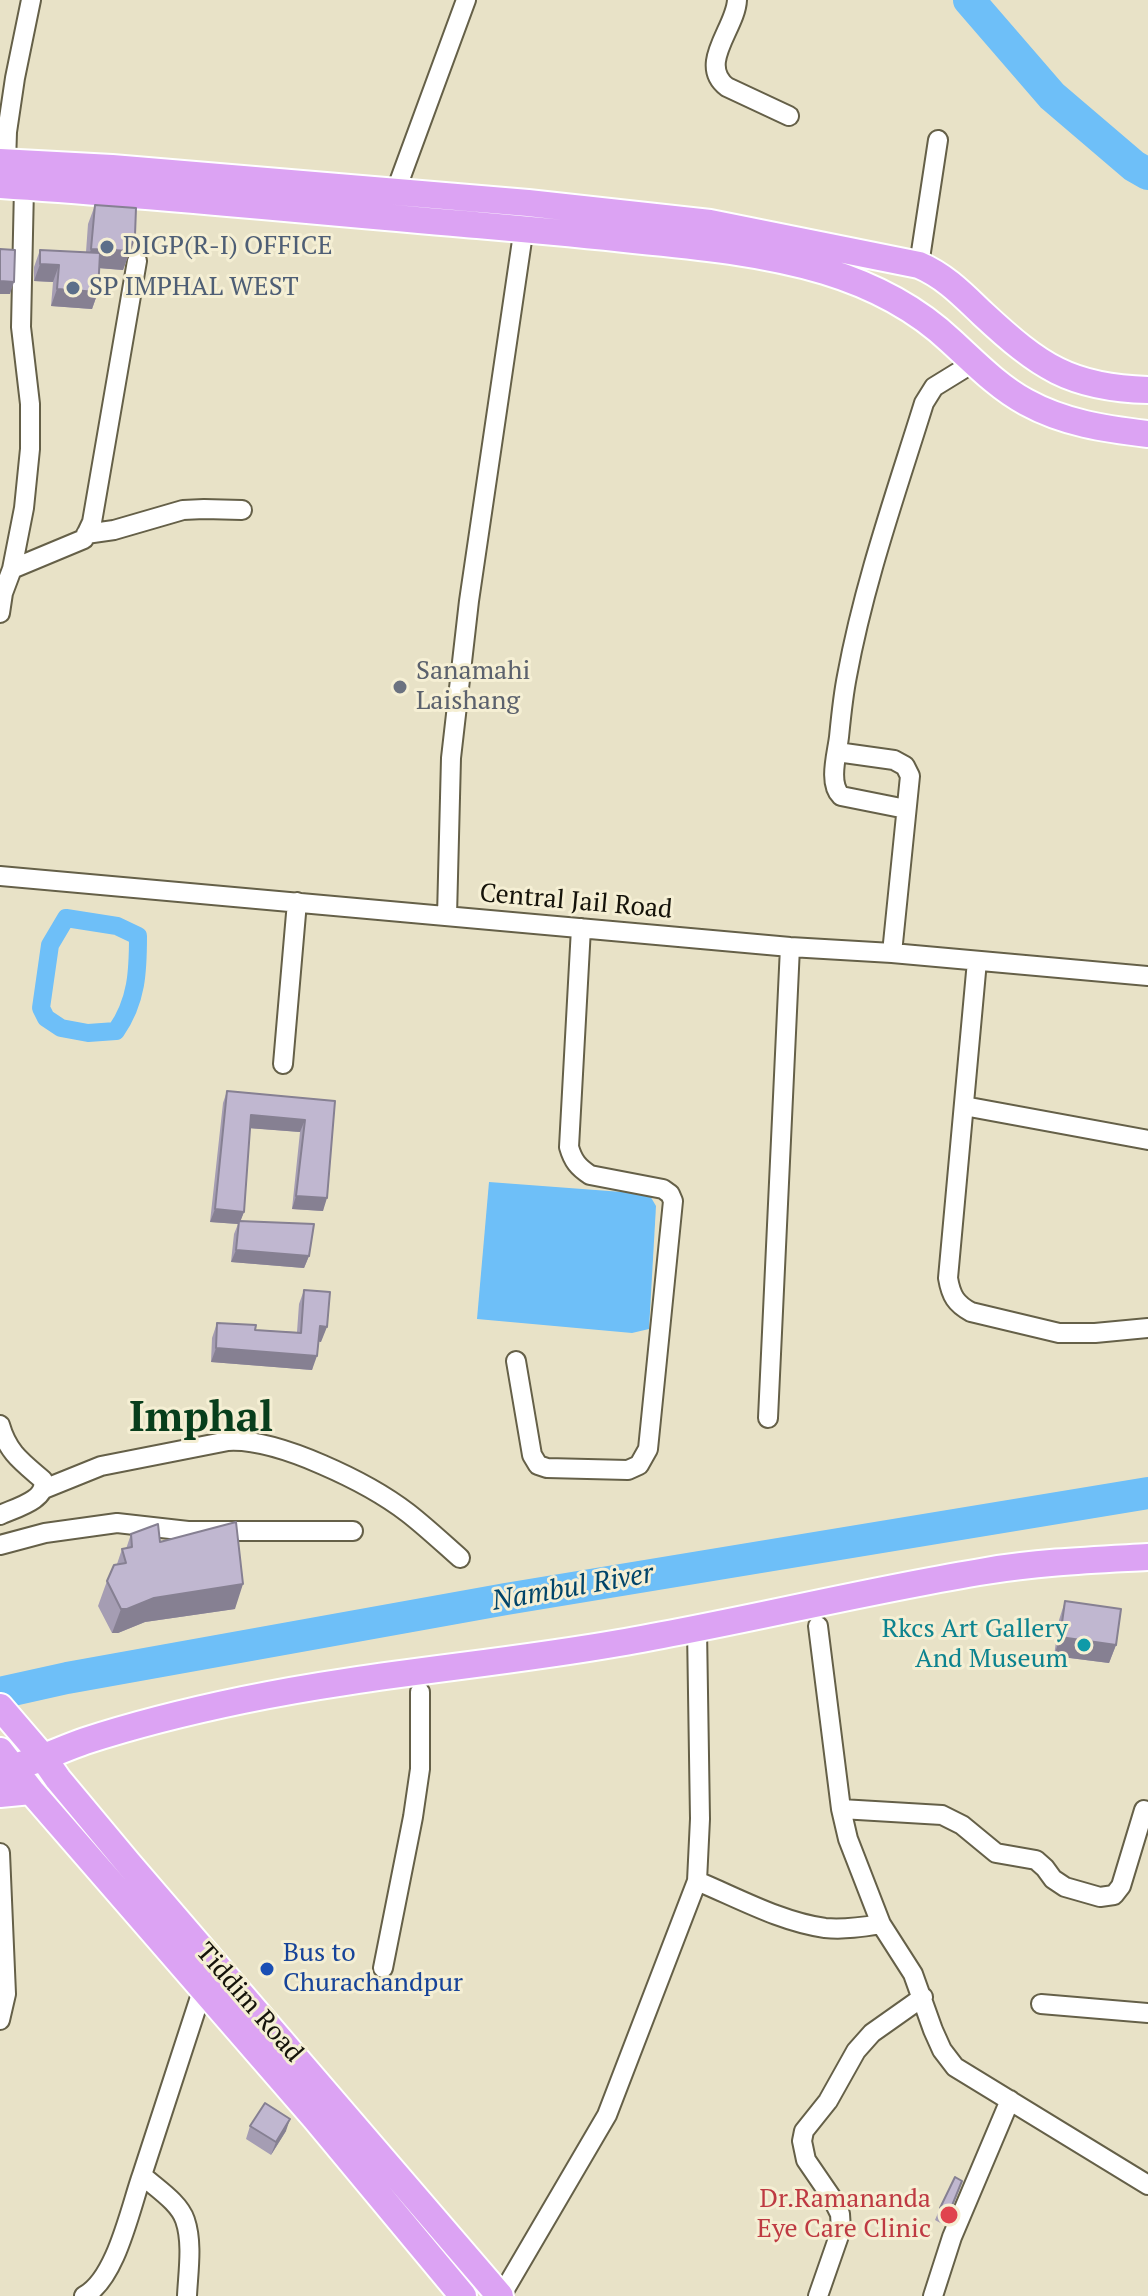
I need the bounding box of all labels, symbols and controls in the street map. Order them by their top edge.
place label: DIGP(R-I) OFFICE [123,231,333,263]
marker: DIGP(R-I) OFFICE [98,238,116,256]
place label: SP IMPHAL WEST [89,272,299,304]
marker: SP IMPHAL WEST [64,279,82,297]
place label: Sanamahi Laishang [416,656,530,718]
marker: Sanamahi Laishang [391,678,409,696]
street label: Central Jail Road [478,878,674,926]
district label: Imphal [129,1394,273,1444]
water label: Nambul River [490,1557,656,1619]
place label: Rkcs Art Gallery And Museum [882,1614,1068,1676]
marker: Rkcs Art Gallery And Museum [1075,1636,1093,1654]
street label: Tiddim Road [189,1937,309,2069]
place label: Bus to Churachandpur [283,1938,463,2000]
marker: Bus to Churachandpur [258,1960,276,1978]
place label: Dr.Ramananda Eye Care Clinic [757,2184,931,2246]
marker: Dr.Ramananda Eye Care Clinic [938,2204,960,2226]

